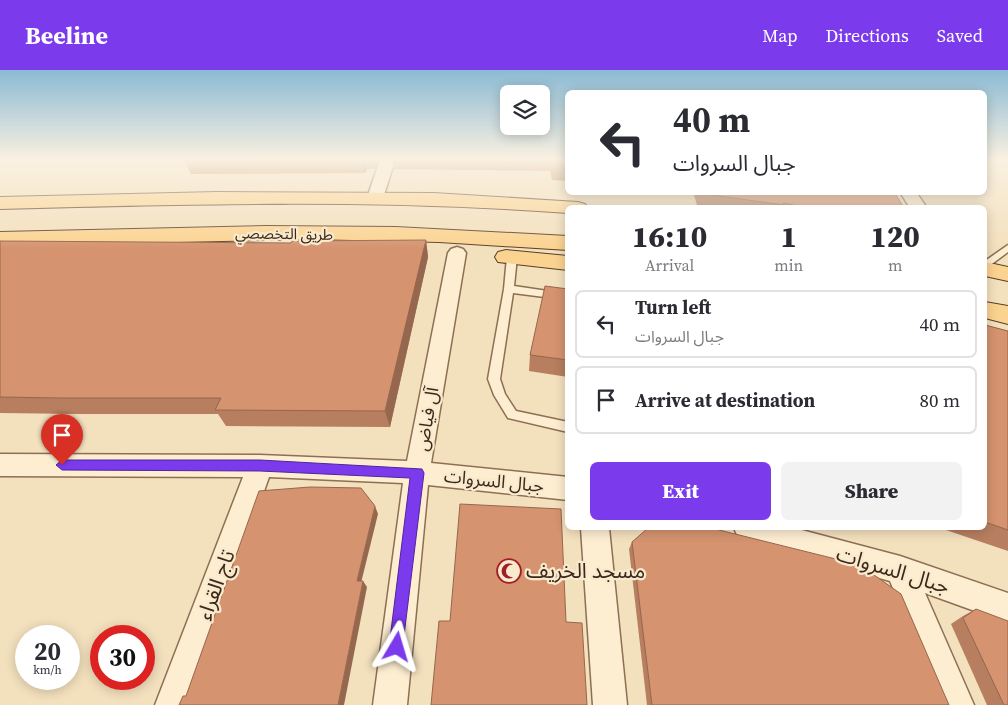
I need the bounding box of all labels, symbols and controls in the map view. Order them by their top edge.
text: Beeline [25,19,108,52]
text: Map [762,23,798,48]
text: Directions [826,23,909,48]
text: Saved [937,23,983,48]
map controls [500,85,550,135]
button: layers [500,85,550,135]
text: 40 m [673,96,750,144]
icon: left [590,110,655,175]
text: جبال السروات [673,148,796,178]
text: 16:10 [632,216,707,257]
text: 1 [780,216,797,257]
text: 120 [870,216,920,257]
street label: طريق التخصصي [235,222,333,246]
text: Arrival [645,254,694,276]
text: min [774,254,803,276]
text: m [888,254,902,276]
text: Turn left [635,294,711,320]
icon: left [592,310,620,338]
text: 40 m [919,311,960,337]
text: جبال السروات [635,325,724,347]
street label: آل فياض [409,384,445,453]
icon: arrive [592,386,620,414]
text: Arrive at destination [635,387,815,413]
text: 80 m [919,387,960,413]
pin [41,414,83,465]
icon: arrive [48,421,76,449]
button: Exit [590,462,771,520]
button: Share [781,462,962,520]
street label: جبال السروات [443,463,545,498]
street label: جبال السروات [833,539,953,600]
street label: تاج القراء [189,546,243,624]
place label: مسجد الخريف [526,556,645,585]
mosque icon: مسجد الخريف [496,558,522,584]
position arrow [370,620,422,672]
speed limit sign: 30 [90,625,155,690]
text: 20 [34,634,61,668]
text: km/h [33,662,62,678]

